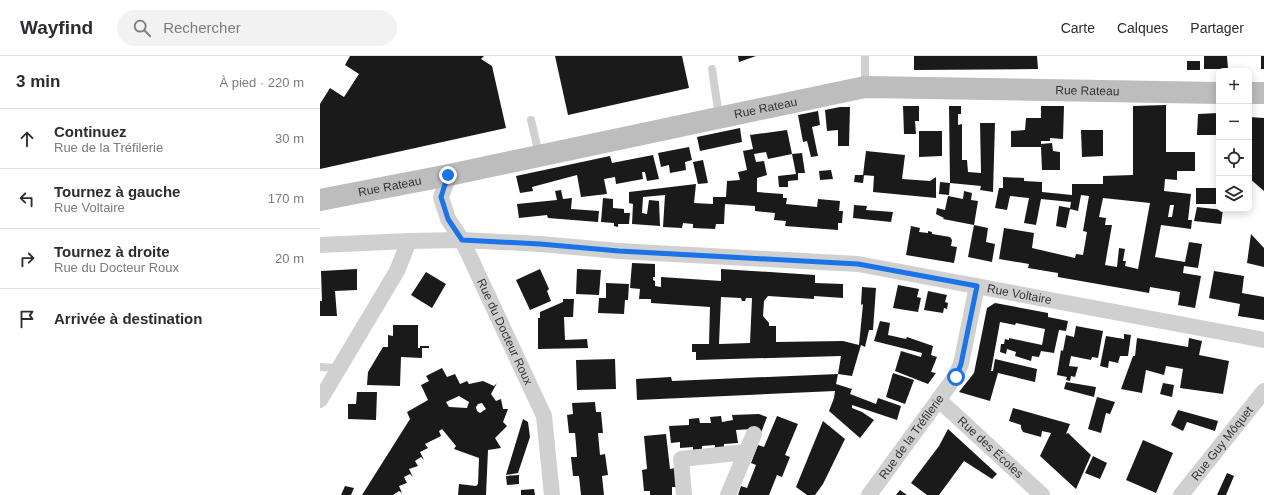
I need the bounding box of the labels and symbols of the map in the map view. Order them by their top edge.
street label: Rue Rateau [1055,83,1120,98]
street label: Rue Rateau [733,95,798,122]
route end [439,166,457,184]
street label: Rue Rateau [357,174,423,199]
street label: Rue du Docteur Roux [474,276,536,387]
street label: Rue Voltaire [986,281,1053,307]
route start [947,368,965,386]
street label: Rue de la Tréfilerie [876,392,947,482]
street label: Rue Guy Môquet [1188,403,1256,483]
street label: Rue des Écoles [955,414,1026,481]

